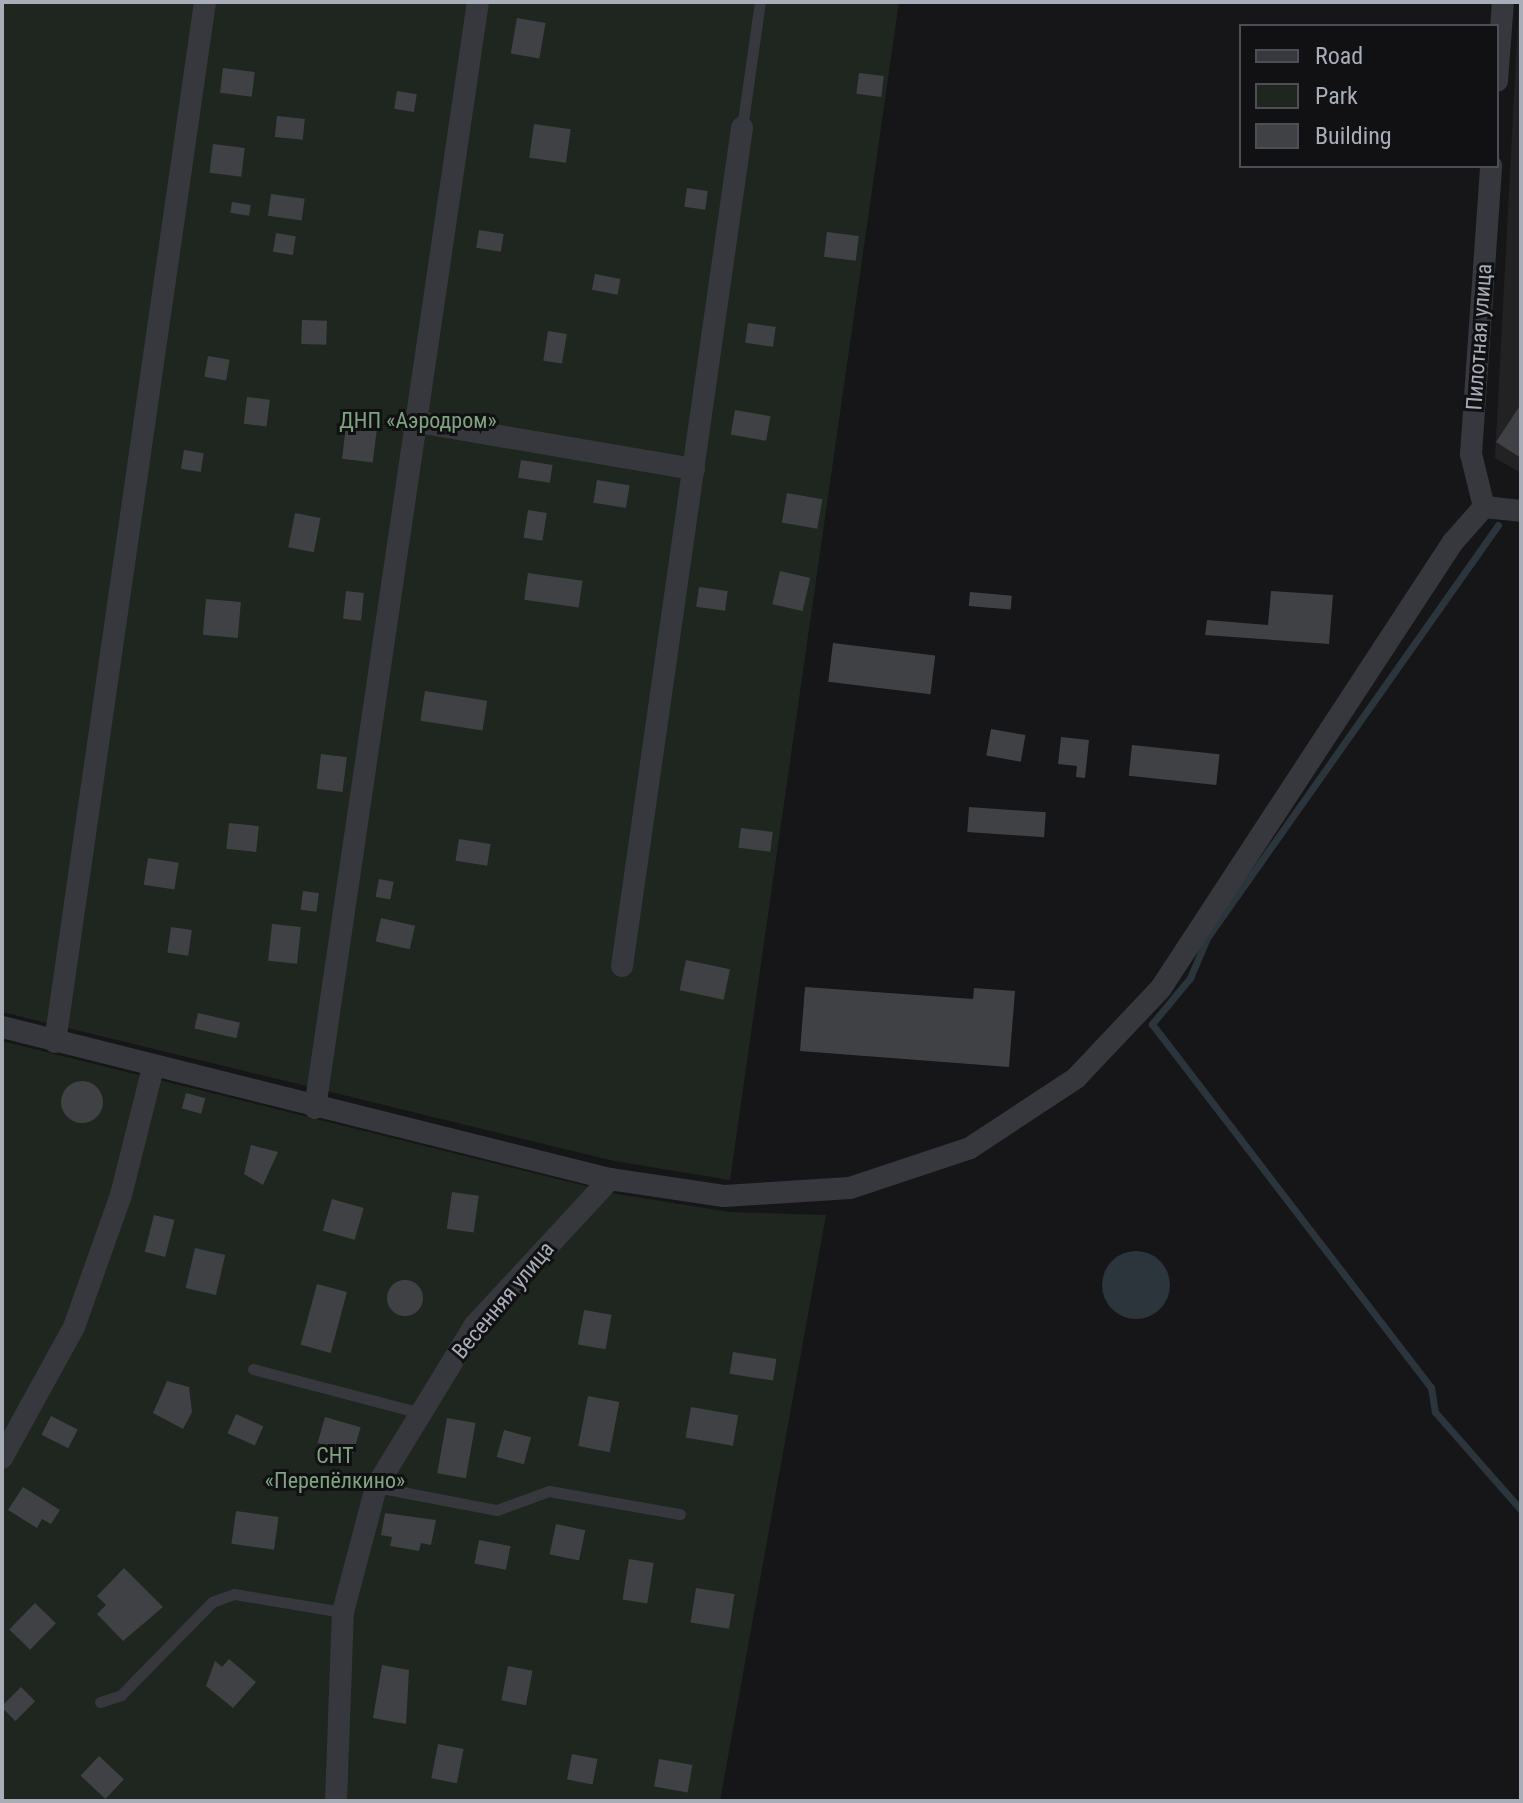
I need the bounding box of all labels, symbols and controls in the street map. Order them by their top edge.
legend [1239,24,1499,168]
text: Road [1315,42,1363,70]
text: Park [1315,82,1358,110]
text: Building [1315,122,1392,150]
street label: Пилотная улица [1461,263,1497,411]
park label: ДНП «Аэродром» [339,408,497,434]
street label: Весенняя улица [446,1236,560,1364]
park label: СНТ «Перепёлкино» [265,1442,405,1494]

